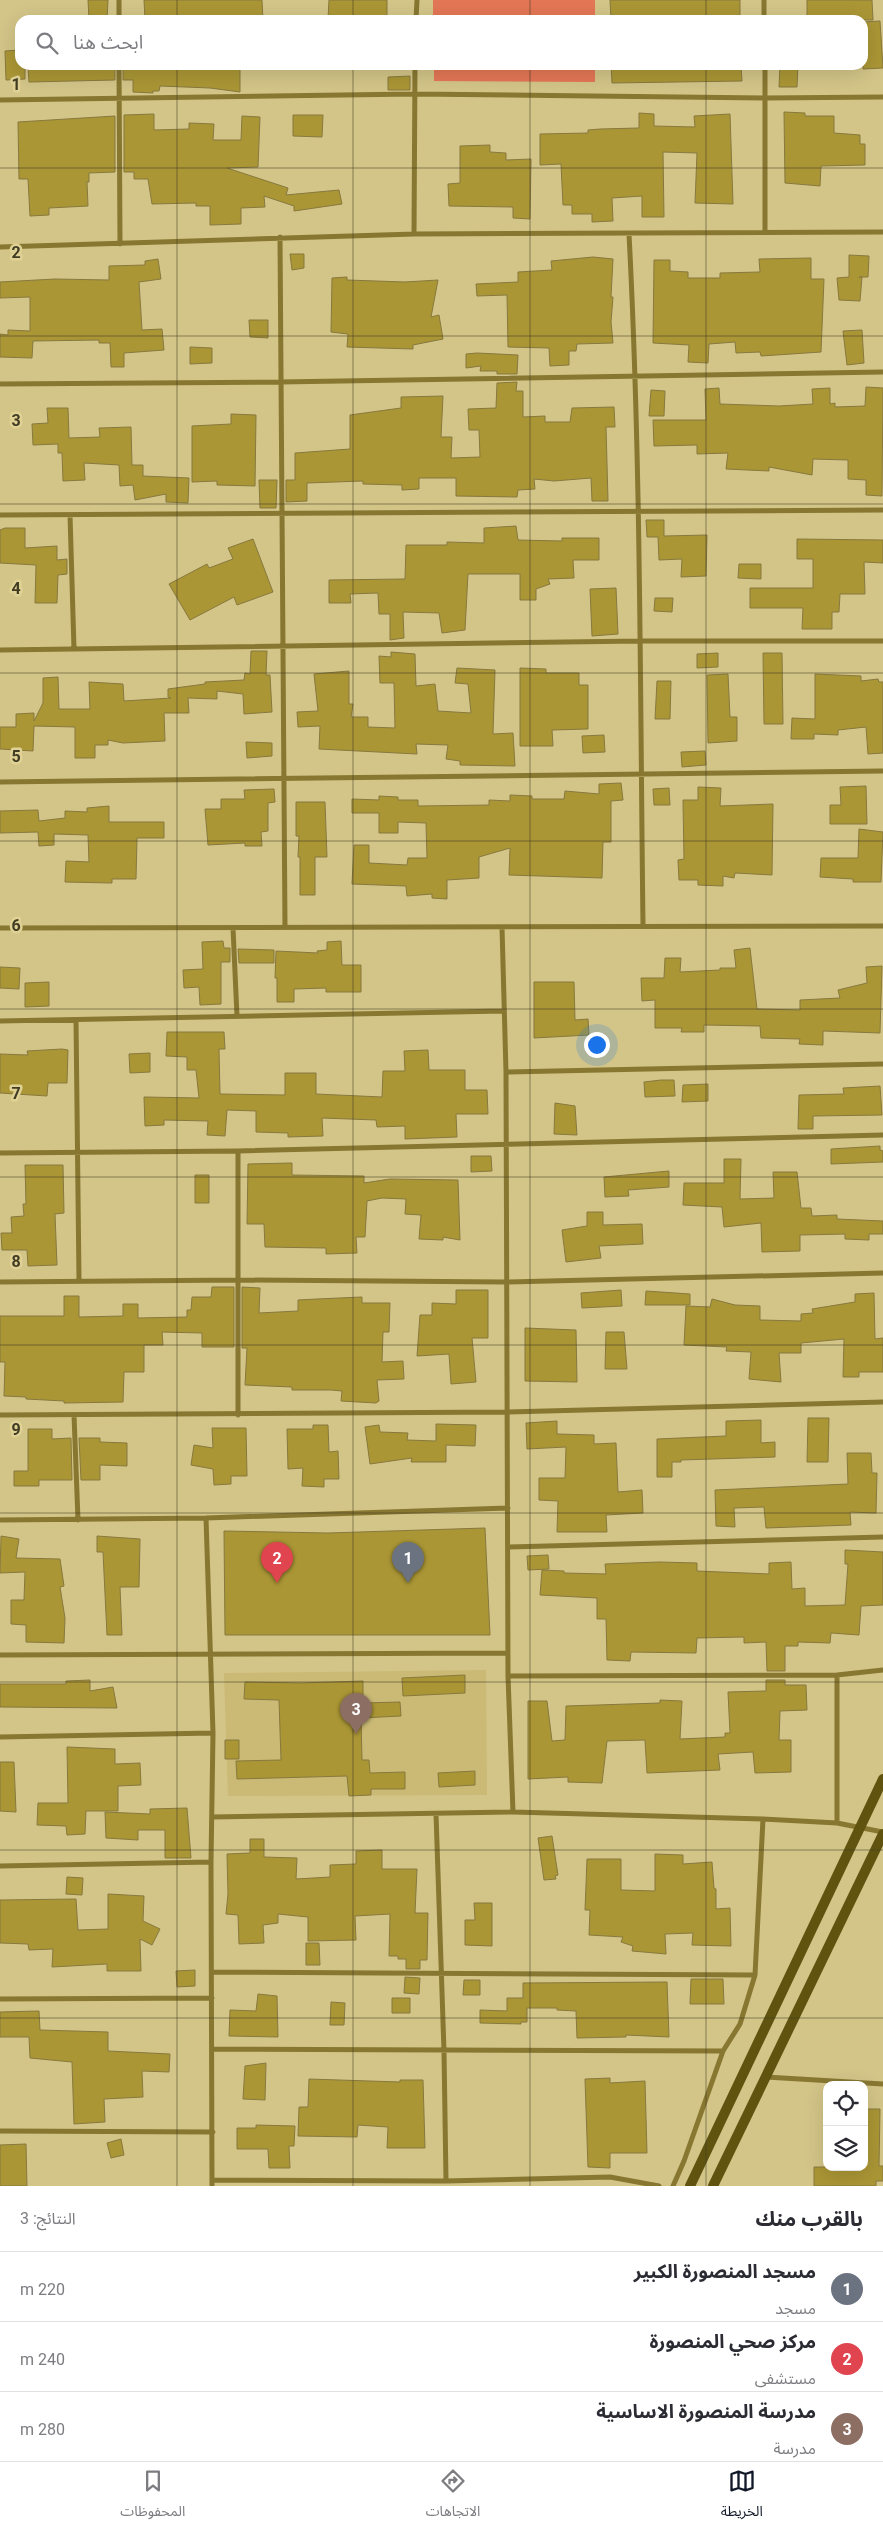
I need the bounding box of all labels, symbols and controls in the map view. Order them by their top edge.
search box [15,15,868,70]
icon: search [33,29,61,57]
text: ابحث هنا [73,31,143,54]
text: 1 [11,75,21,94]
text: 2 [11,243,21,262]
text: 3 [11,411,21,430]
text: 4 [11,579,21,598]
text: 5 [11,747,21,766]
text: 6 [11,916,21,935]
your location [584,1032,610,1058]
text: 7 [11,1084,21,1103]
text: 8 [11,1252,21,1271]
text: 9 [11,1420,21,1439]
pin: 2 [261,1542,293,1583]
pin: 1 [392,1542,424,1583]
pin: 3 [340,1693,372,1734]
map controls [823,2081,868,2171]
button: locate [823,2081,868,2126]
button: layers [823,2126,868,2171]
text: بالقرب منك [755,2207,863,2231]
text: النتائج: 3 [20,2209,76,2228]
text: مسجد المنصورة الكبير [634,2260,816,2283]
text: 220 m [20,2280,65,2299]
text: 1 [842,2280,852,2299]
text: مسجد [775,2299,816,2318]
text: مركز صحي المنصورة [649,2330,816,2353]
text: 240 m [20,2350,65,2369]
text: 2 [842,2350,852,2369]
text: مستشفى [755,2369,816,2388]
text: مدرسة المنصورة الاساسية [596,2400,816,2423]
text: 280 m [20,2420,65,2439]
text: 3 [842,2420,852,2439]
text: مدرسة [773,2439,816,2458]
tab: المحفوظات [120,2467,185,2526]
tab: الاتجاهات [426,2467,480,2526]
tab: الخريطة [721,2467,763,2526]

